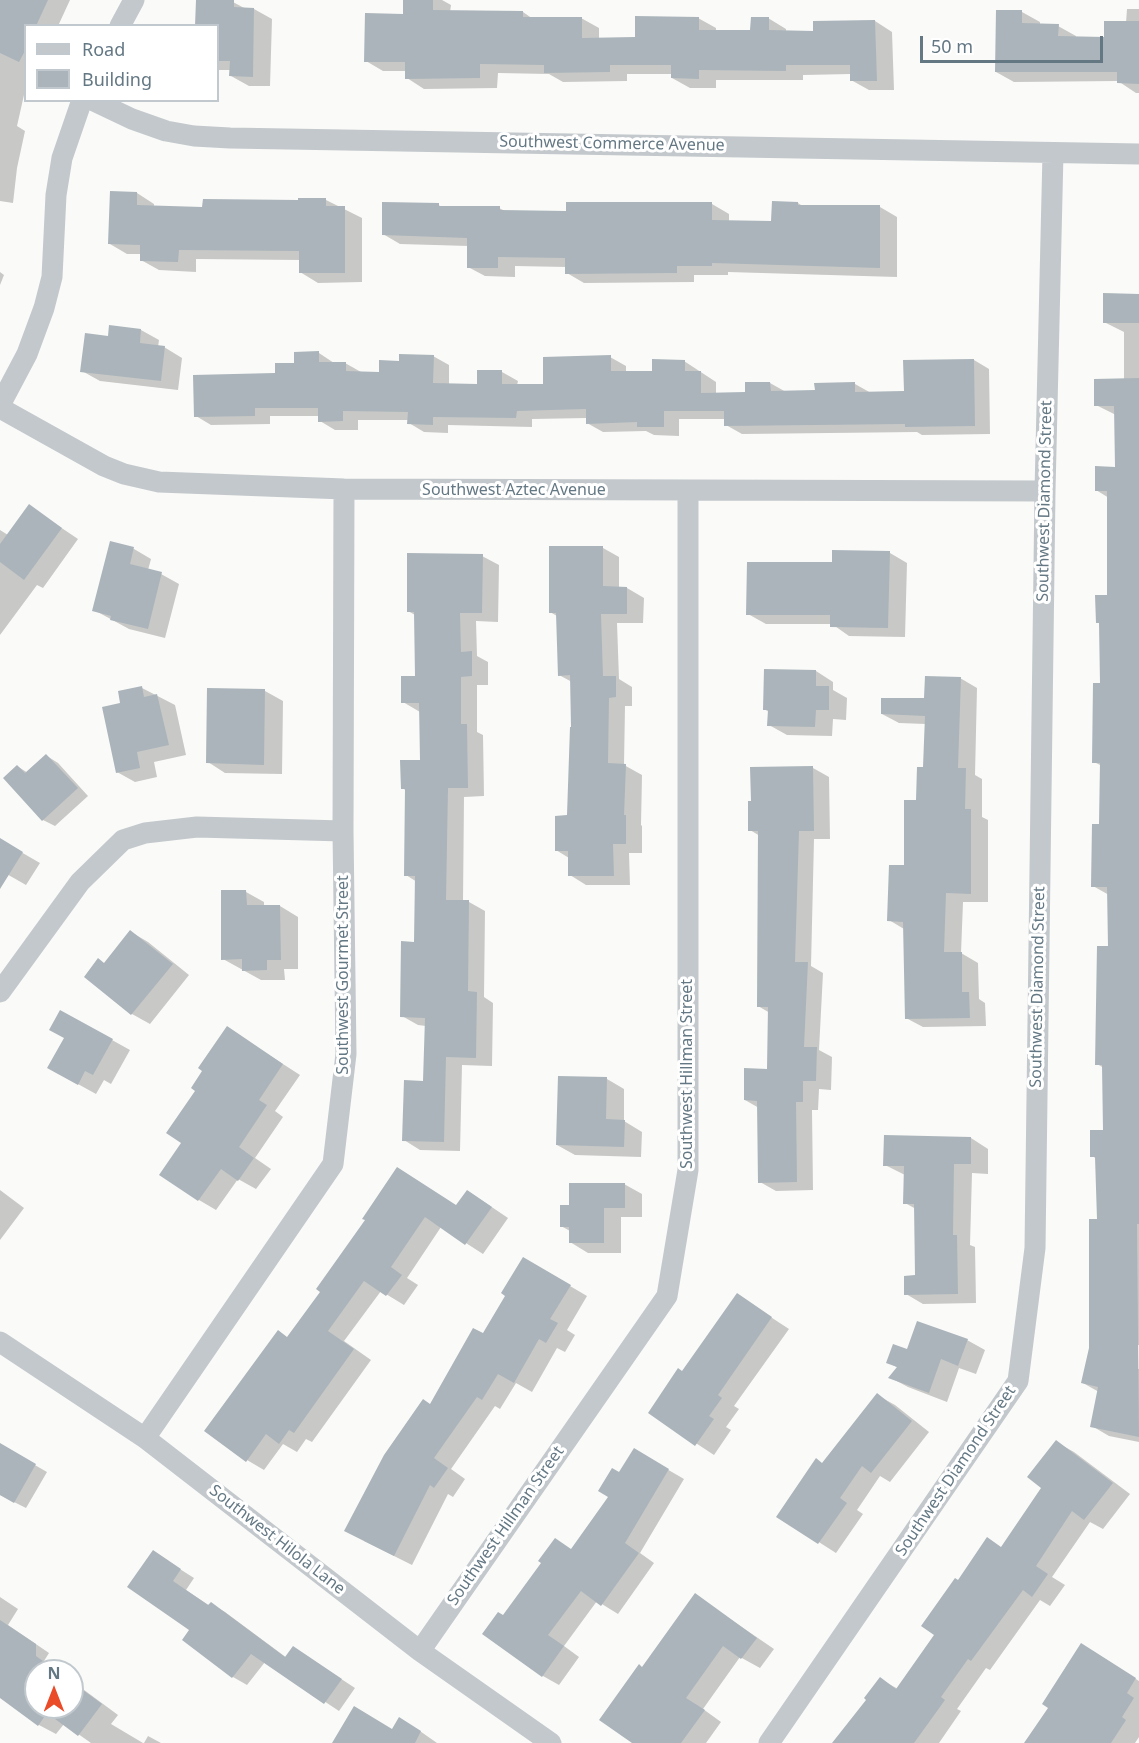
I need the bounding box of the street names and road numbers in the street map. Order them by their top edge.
street label: Southwest Commerce Avenue [499,132,725,156]
street label: Southwest Diamond Street [1034,400,1056,602]
street label: Southwest Aztec Avenue [422,480,606,500]
street label: Southwest Gourmet Street [333,875,353,1075]
street label: Southwest Diamond Street [1027,886,1049,1088]
street label: Southwest Hillman Street [677,979,697,1169]
street label: Southwest Diamond Street [892,1382,1020,1560]
street label: Southwest Hillman Street [444,1443,568,1609]
street label: Southwest Hilola Lane [205,1481,349,1599]

